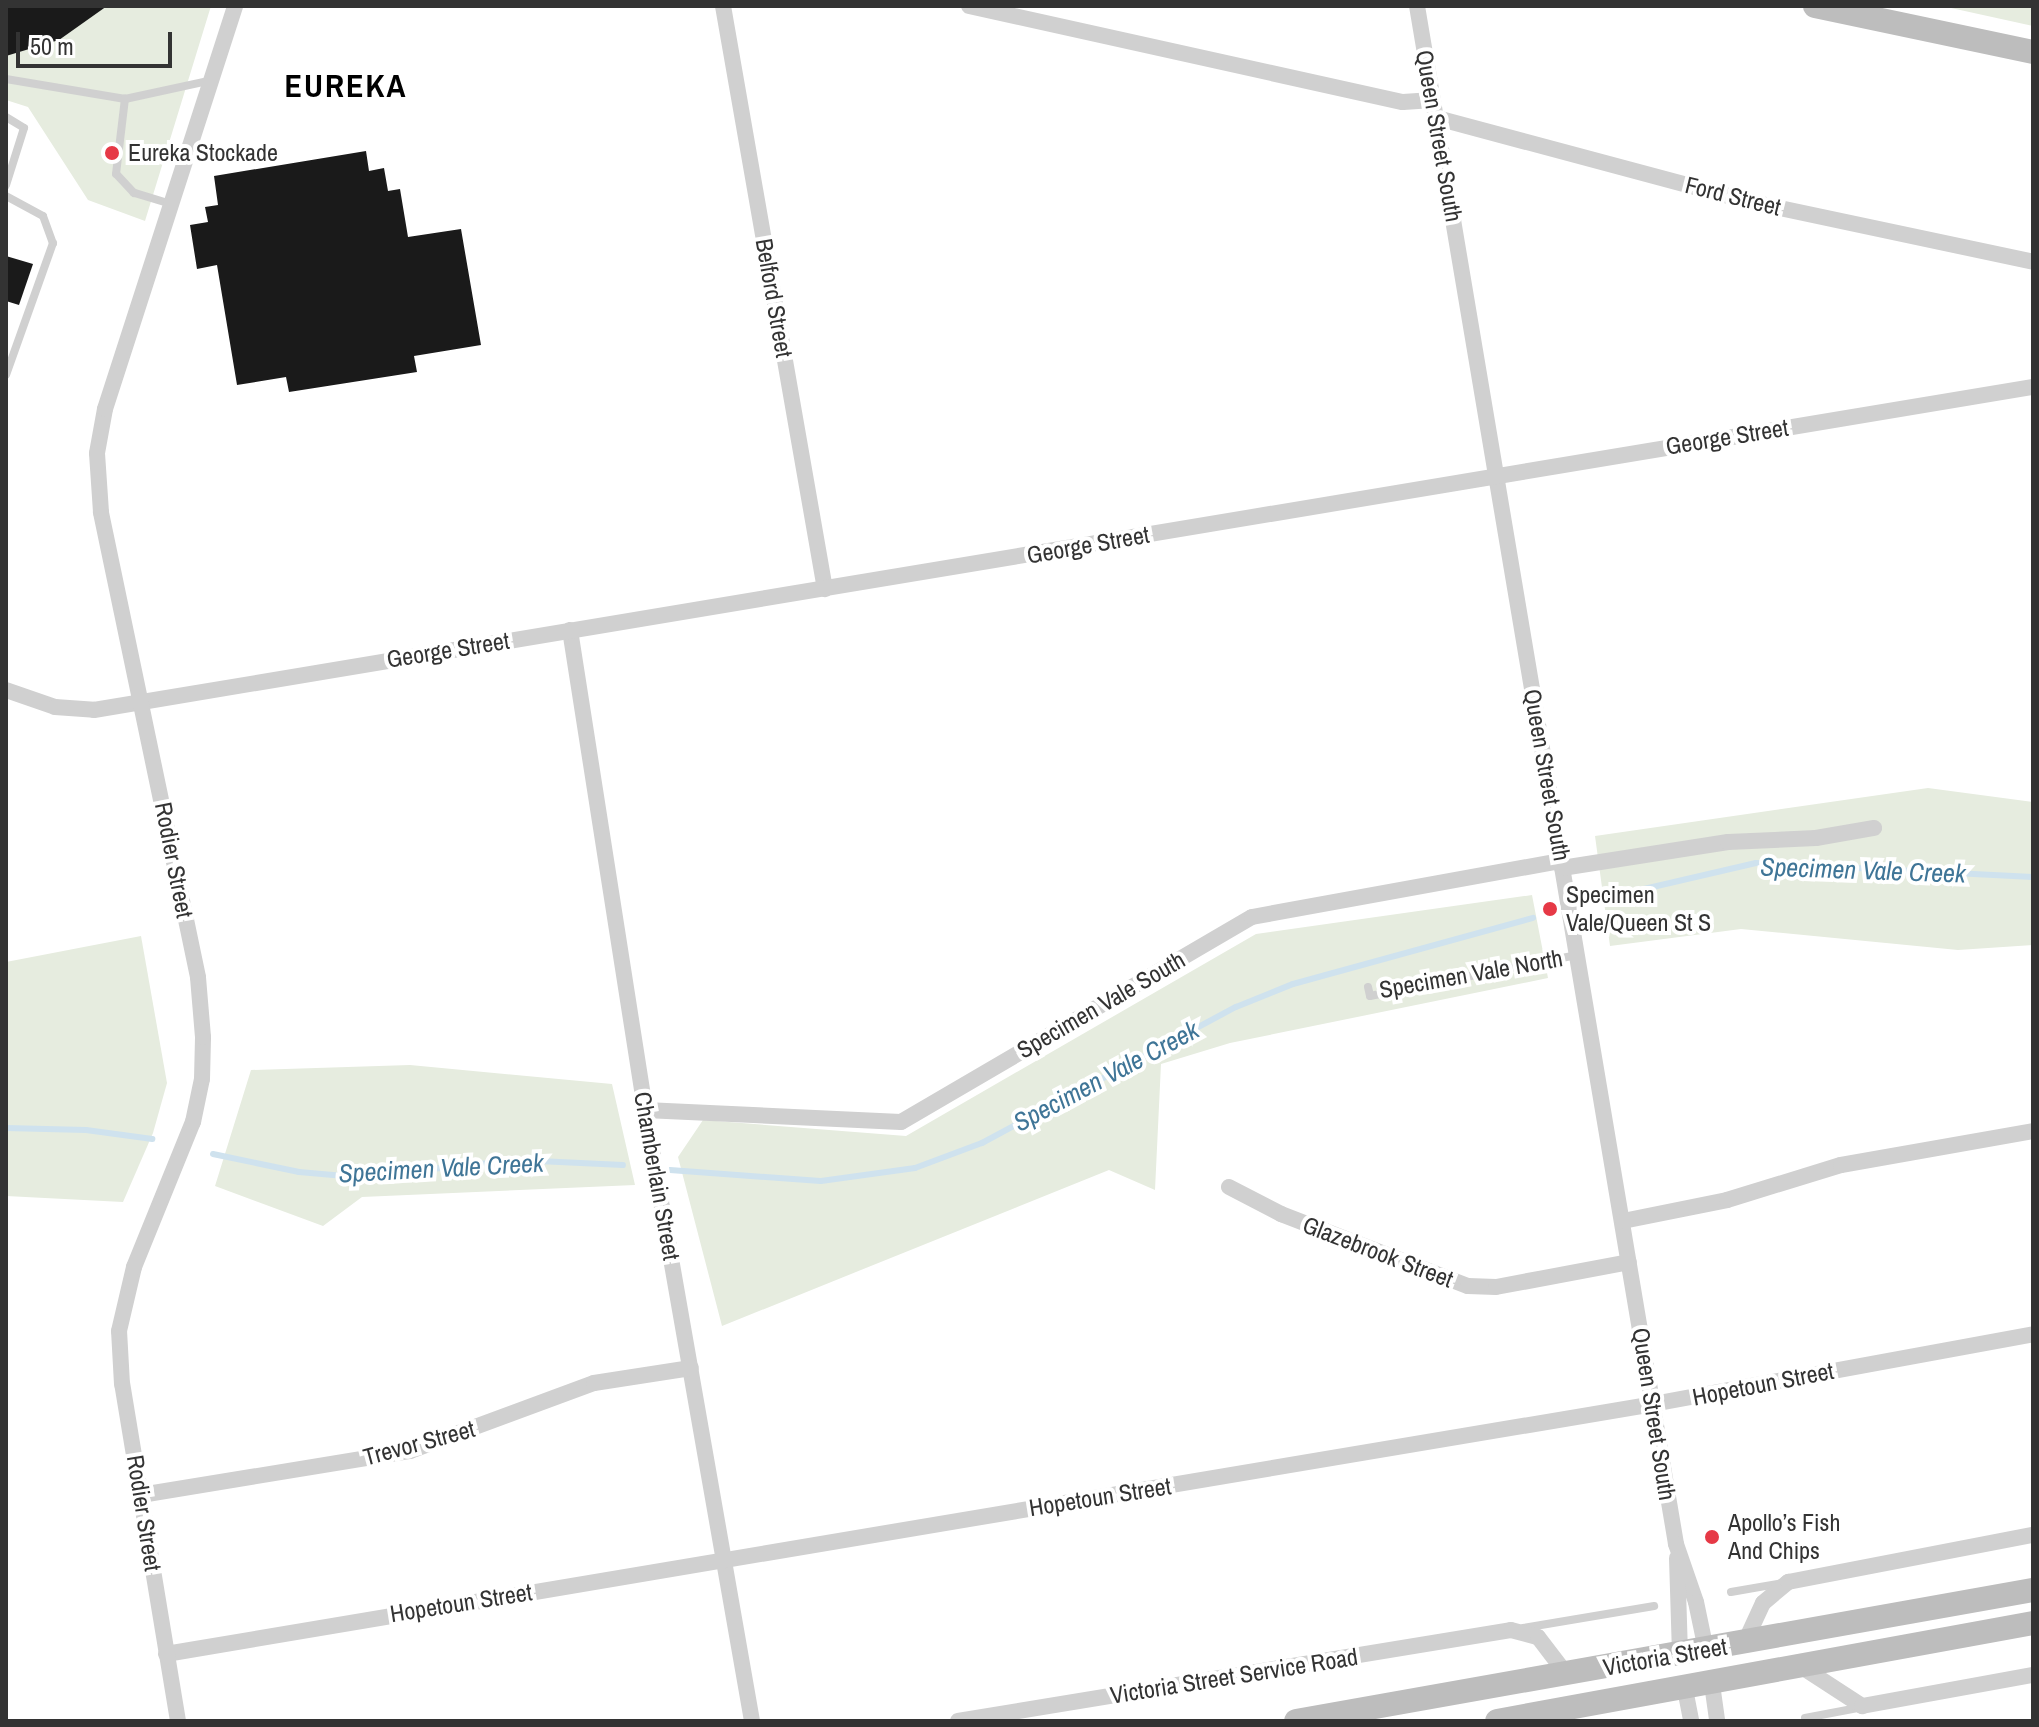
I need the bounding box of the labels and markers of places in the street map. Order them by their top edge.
place label: Eureka Stockade [128,139,278,167]
marker: Eureka Stockade [103,144,121,162]
place label: Specimen Vale/Queen St S [1566,881,1711,937]
marker: Specimen Vale/Queen St S [1541,900,1559,918]
place label: Apollo’s Fish And Chips [1728,1509,1840,1565]
marker: Apollo’s Fish And Chips [1703,1528,1721,1546]

